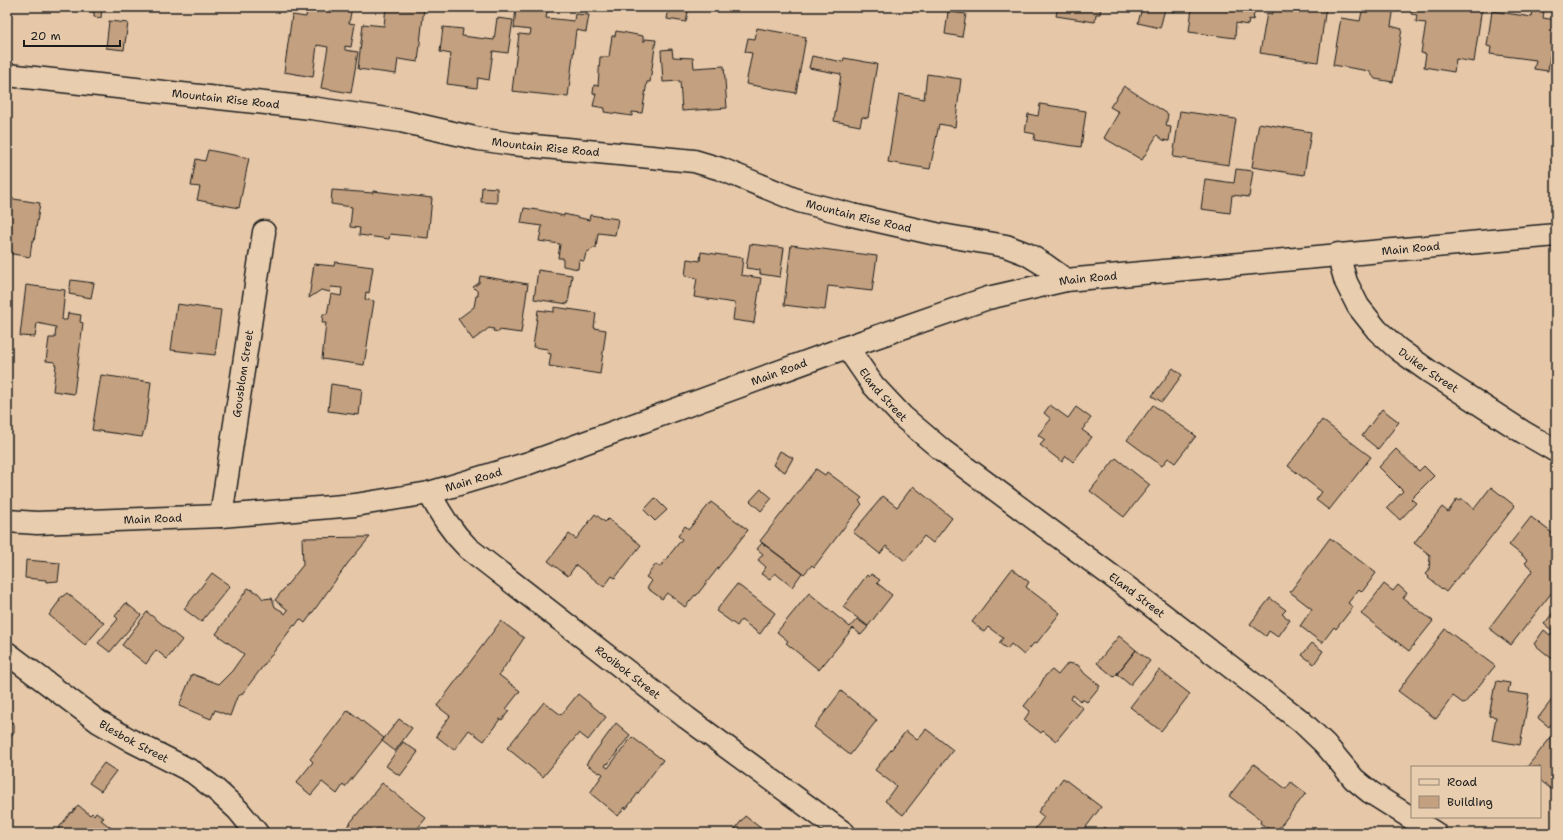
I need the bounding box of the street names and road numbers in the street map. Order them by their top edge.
street label: Mountain Rise Road [171,86,280,113]
street label: Mountain Rise Road [491,134,600,160]
street label: Mountain Rise Road [804,196,913,236]
street label: Main Road [1381,239,1441,259]
street label: Main Road [1058,268,1118,289]
street label: Gousblom Street [229,329,257,419]
street label: Duiker Street [1395,345,1461,397]
street label: Main Road [749,355,809,389]
street label: Eland Street [855,365,910,425]
street label: Main Road [443,465,504,496]
street label: Main Road [123,510,182,528]
street label: Eland Street [1106,569,1168,622]
street label: Rooibok Street [592,642,663,703]
street label: Blesbok Street [96,717,171,766]

